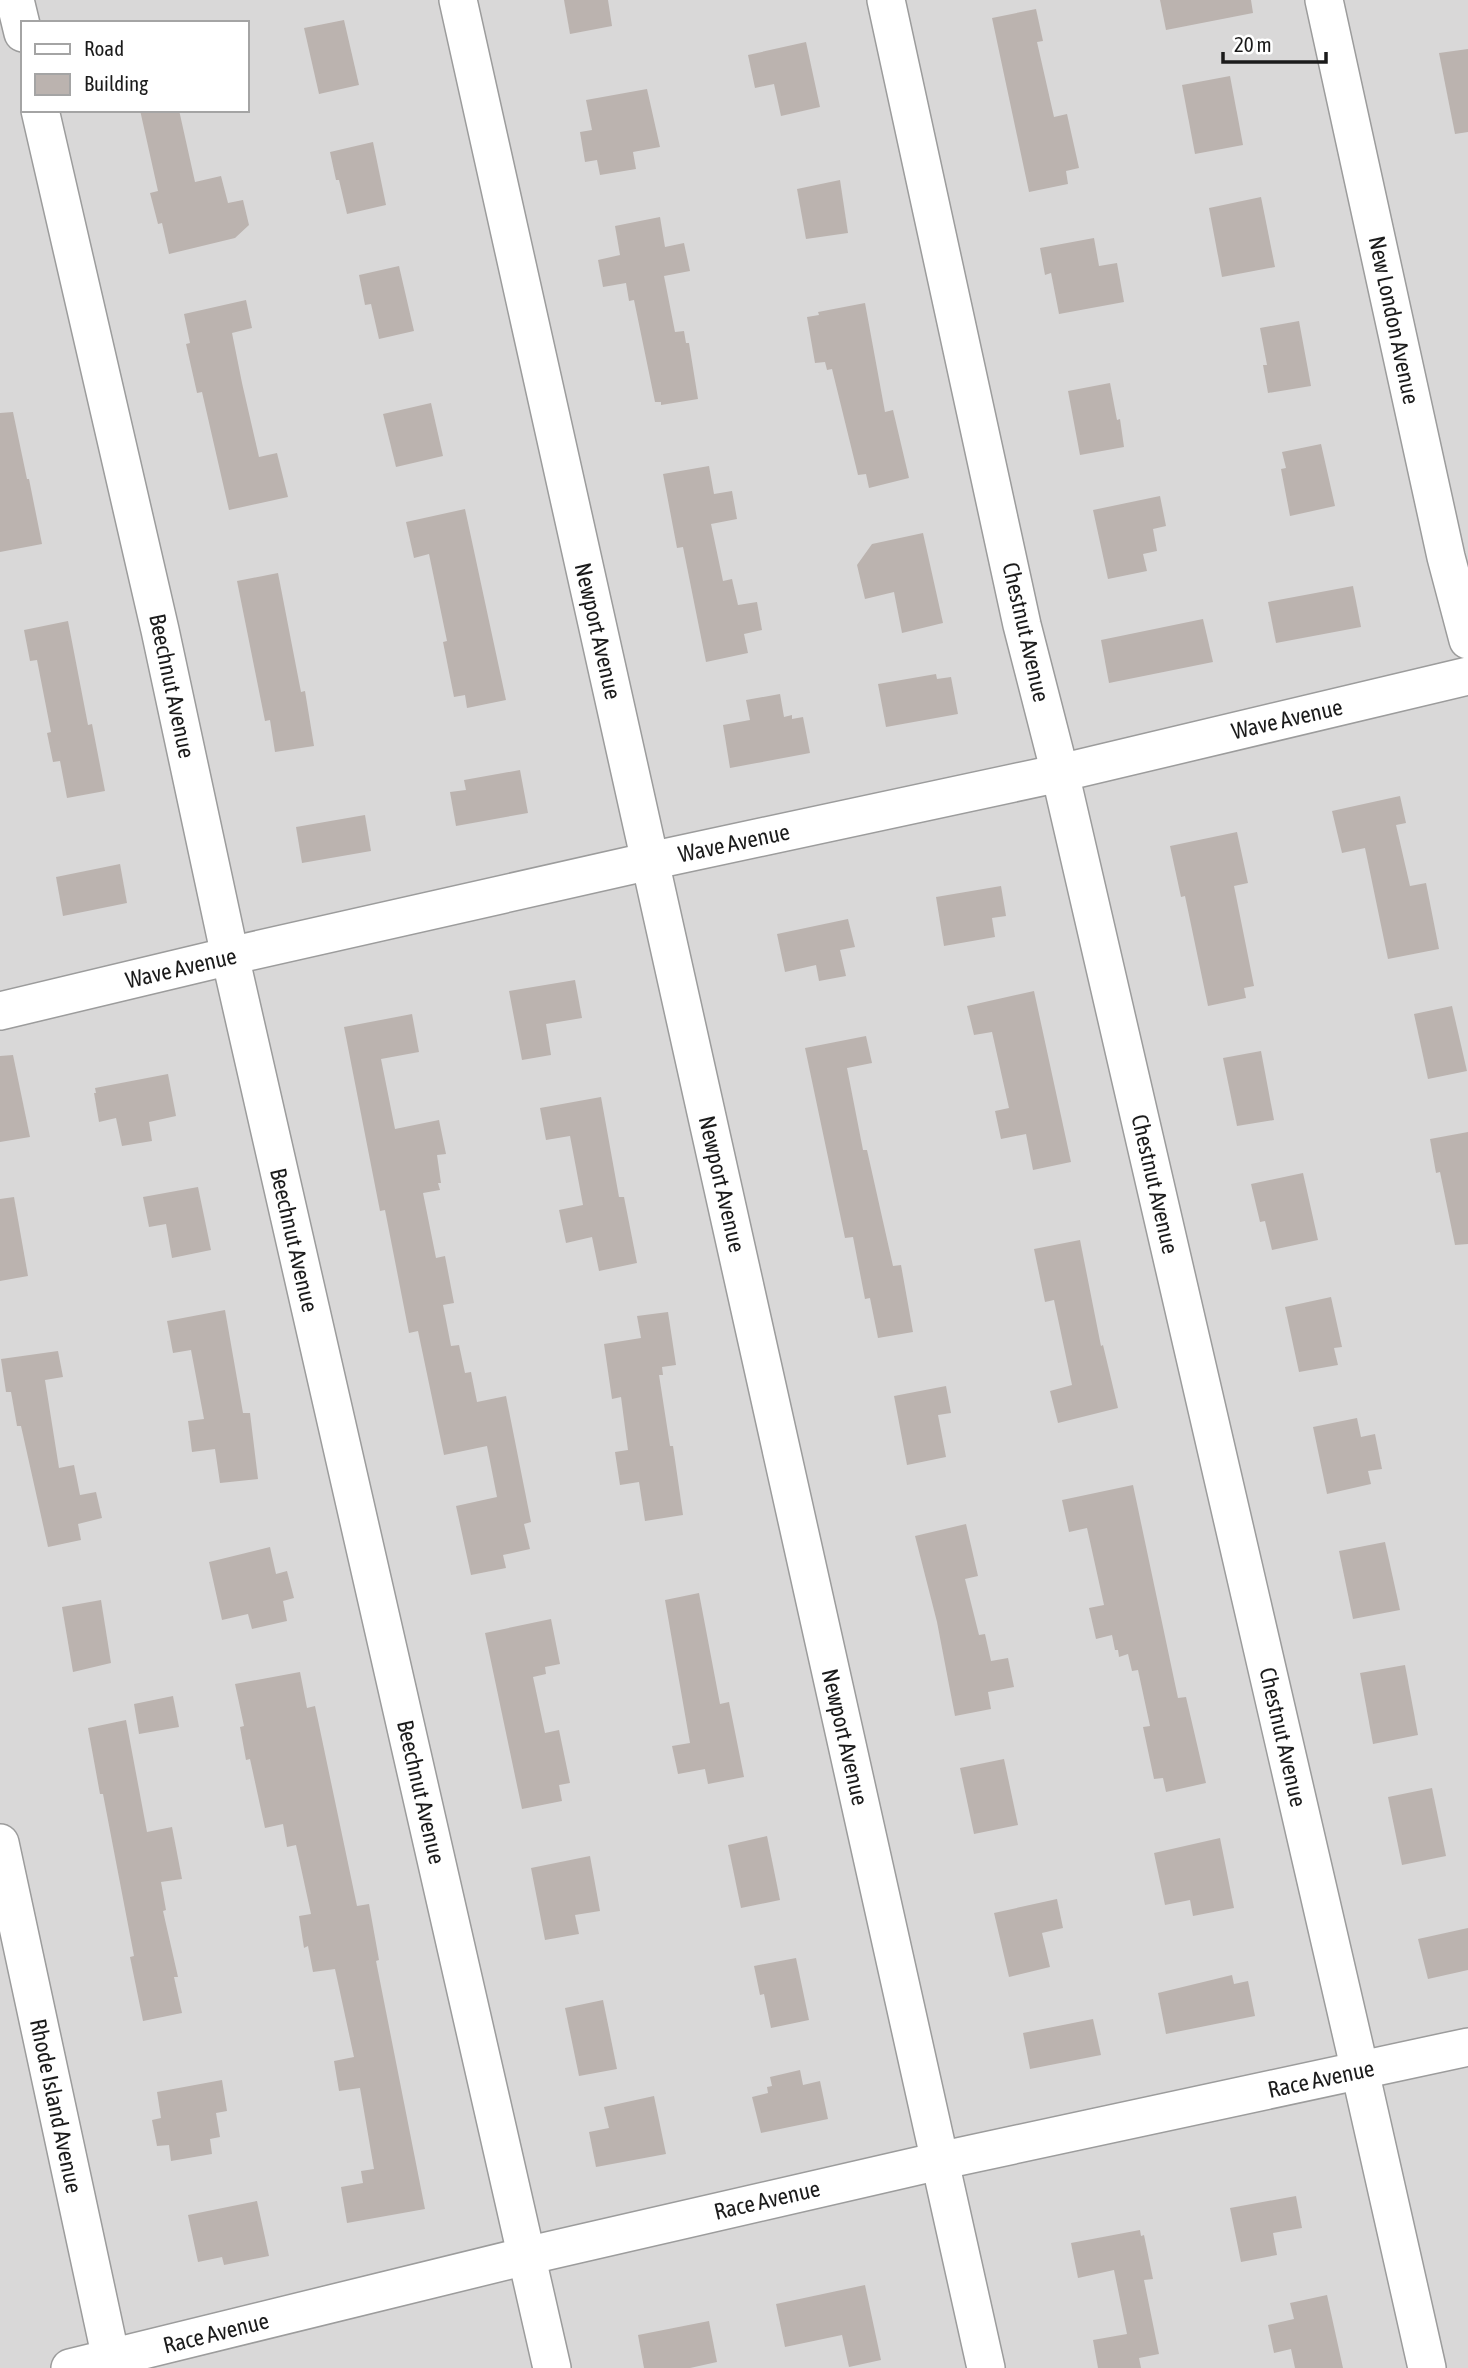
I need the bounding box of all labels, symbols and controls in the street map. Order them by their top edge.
legend [21,21,248,112]
scale bar [1223,21,1326,65]
text: 20 m [1234,32,1272,56]
text: Road [84,36,124,60]
text: Building [84,71,148,95]
street label: New London Avenue [1363,234,1425,406]
street label: Newport Avenue [570,560,626,702]
street label: Chestnut Avenue [997,560,1055,704]
street label: Beechnut Avenue [144,611,200,761]
street label: Wave Avenue [1229,694,1345,744]
street label: Wave Avenue [676,819,792,867]
street label: Wave Avenue [123,943,239,993]
street label: Chestnut Avenue [1126,1112,1184,1256]
street label: Newport Avenue [694,1113,750,1255]
street label: Beechnut Avenue [265,1165,323,1315]
street label: Chestnut Avenue [1254,1665,1312,1809]
street label: Newport Avenue [817,1666,873,1808]
street label: Beechnut Avenue [392,1717,450,1867]
street label: Rhode Island Avenue [25,2016,87,2196]
street label: Race Avenue [1265,2055,1377,2103]
street label: Race Avenue [711,2175,823,2225]
street label: Race Avenue [160,2307,272,2359]

